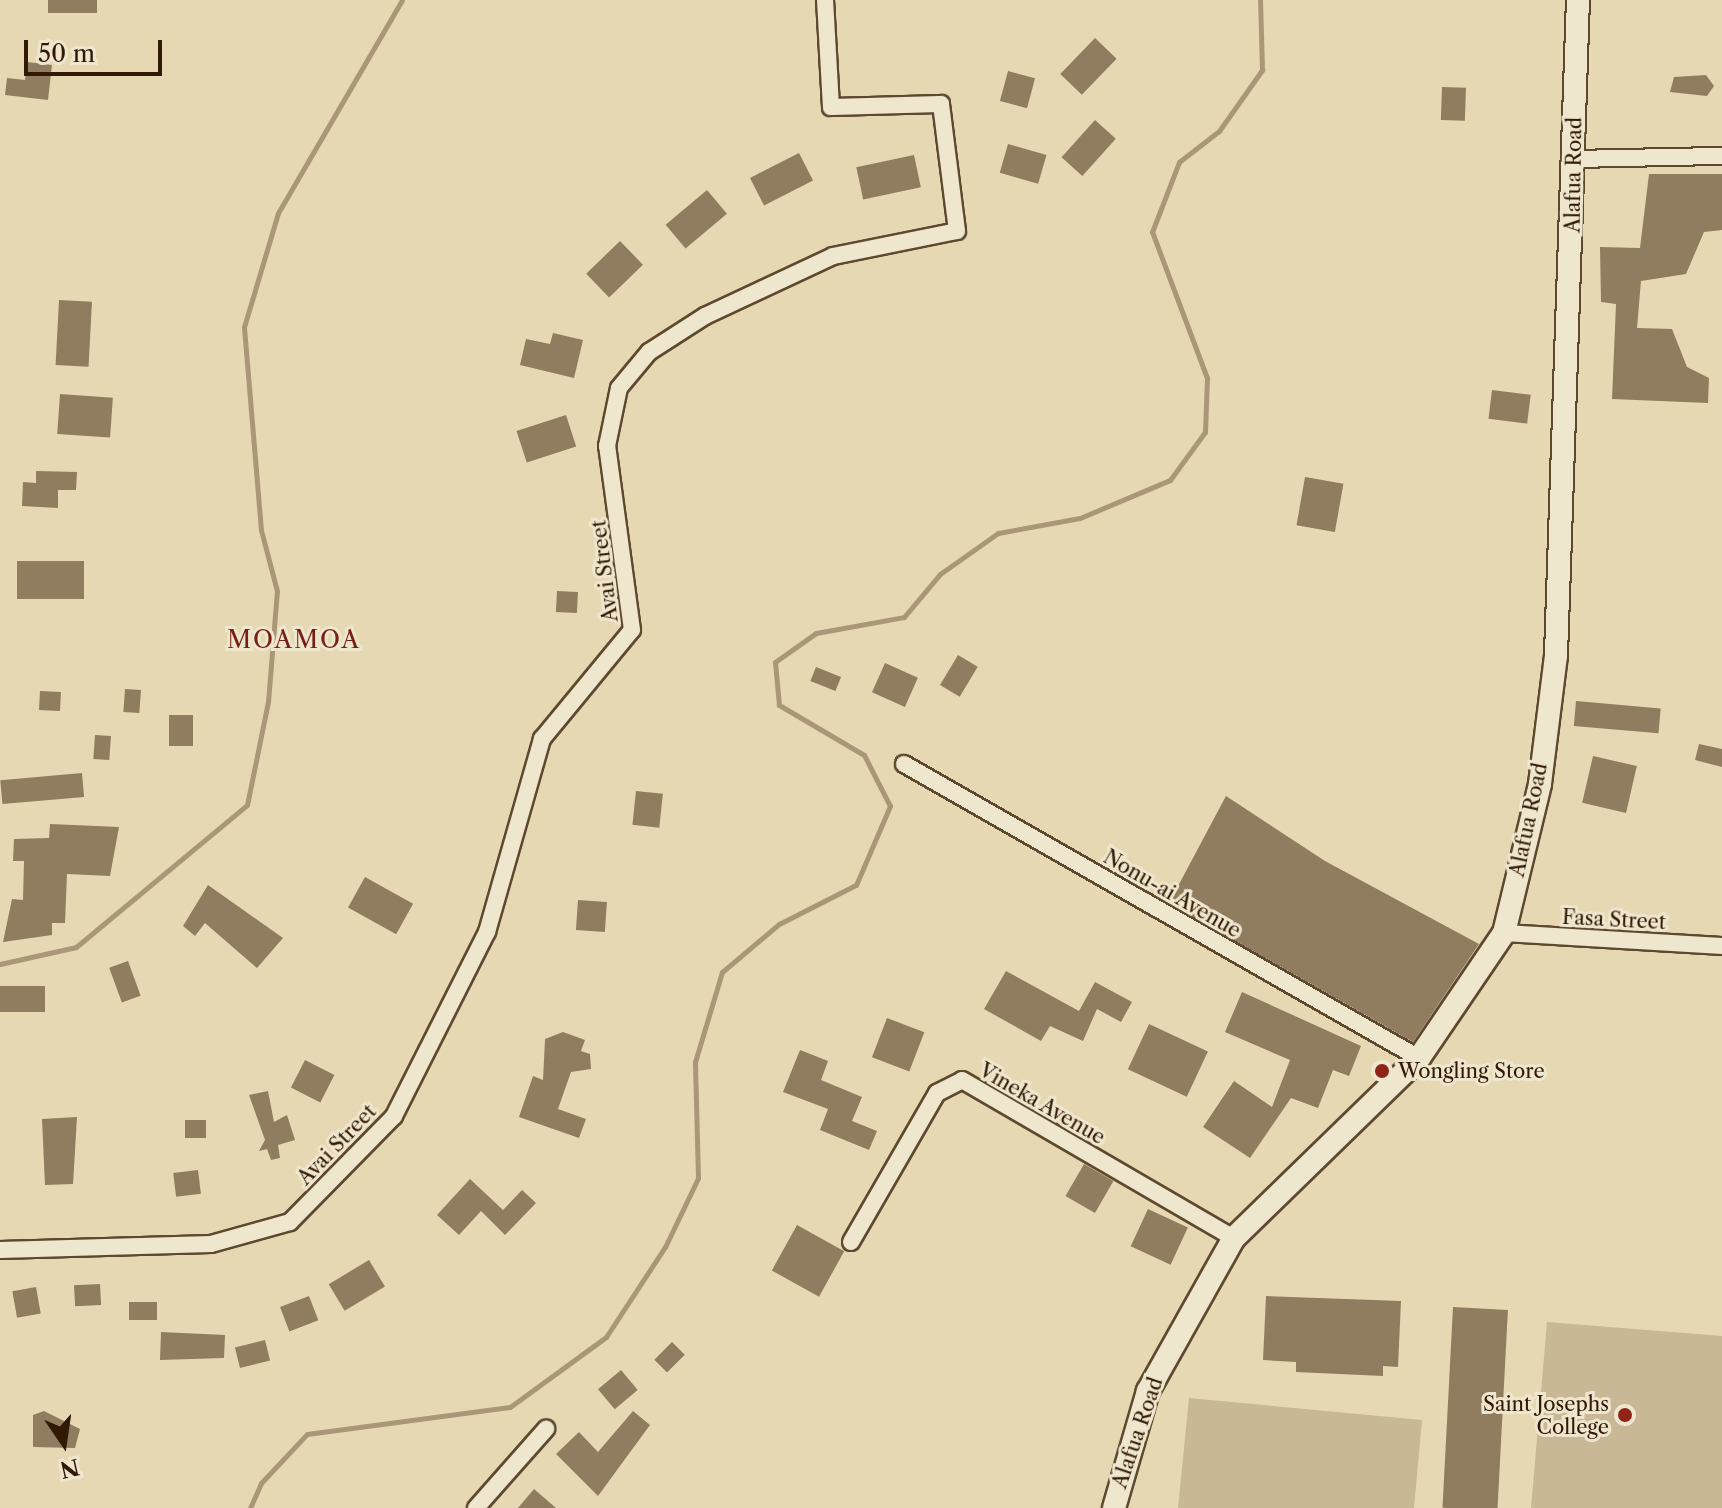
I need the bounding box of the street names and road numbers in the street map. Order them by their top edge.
street label: Alafua Road [1561,117,1587,233]
street label: Avai Street [587,519,623,623]
street label: Alafua Road [1505,761,1553,879]
street label: Nonu-ai Avenue [1099,845,1245,943]
street label: Fasa Street [1561,905,1667,935]
street label: Vineka Avenue [974,1058,1110,1150]
street label: Avai Street [293,1100,381,1190]
street label: Alafua Road [1108,1374,1168,1492]

